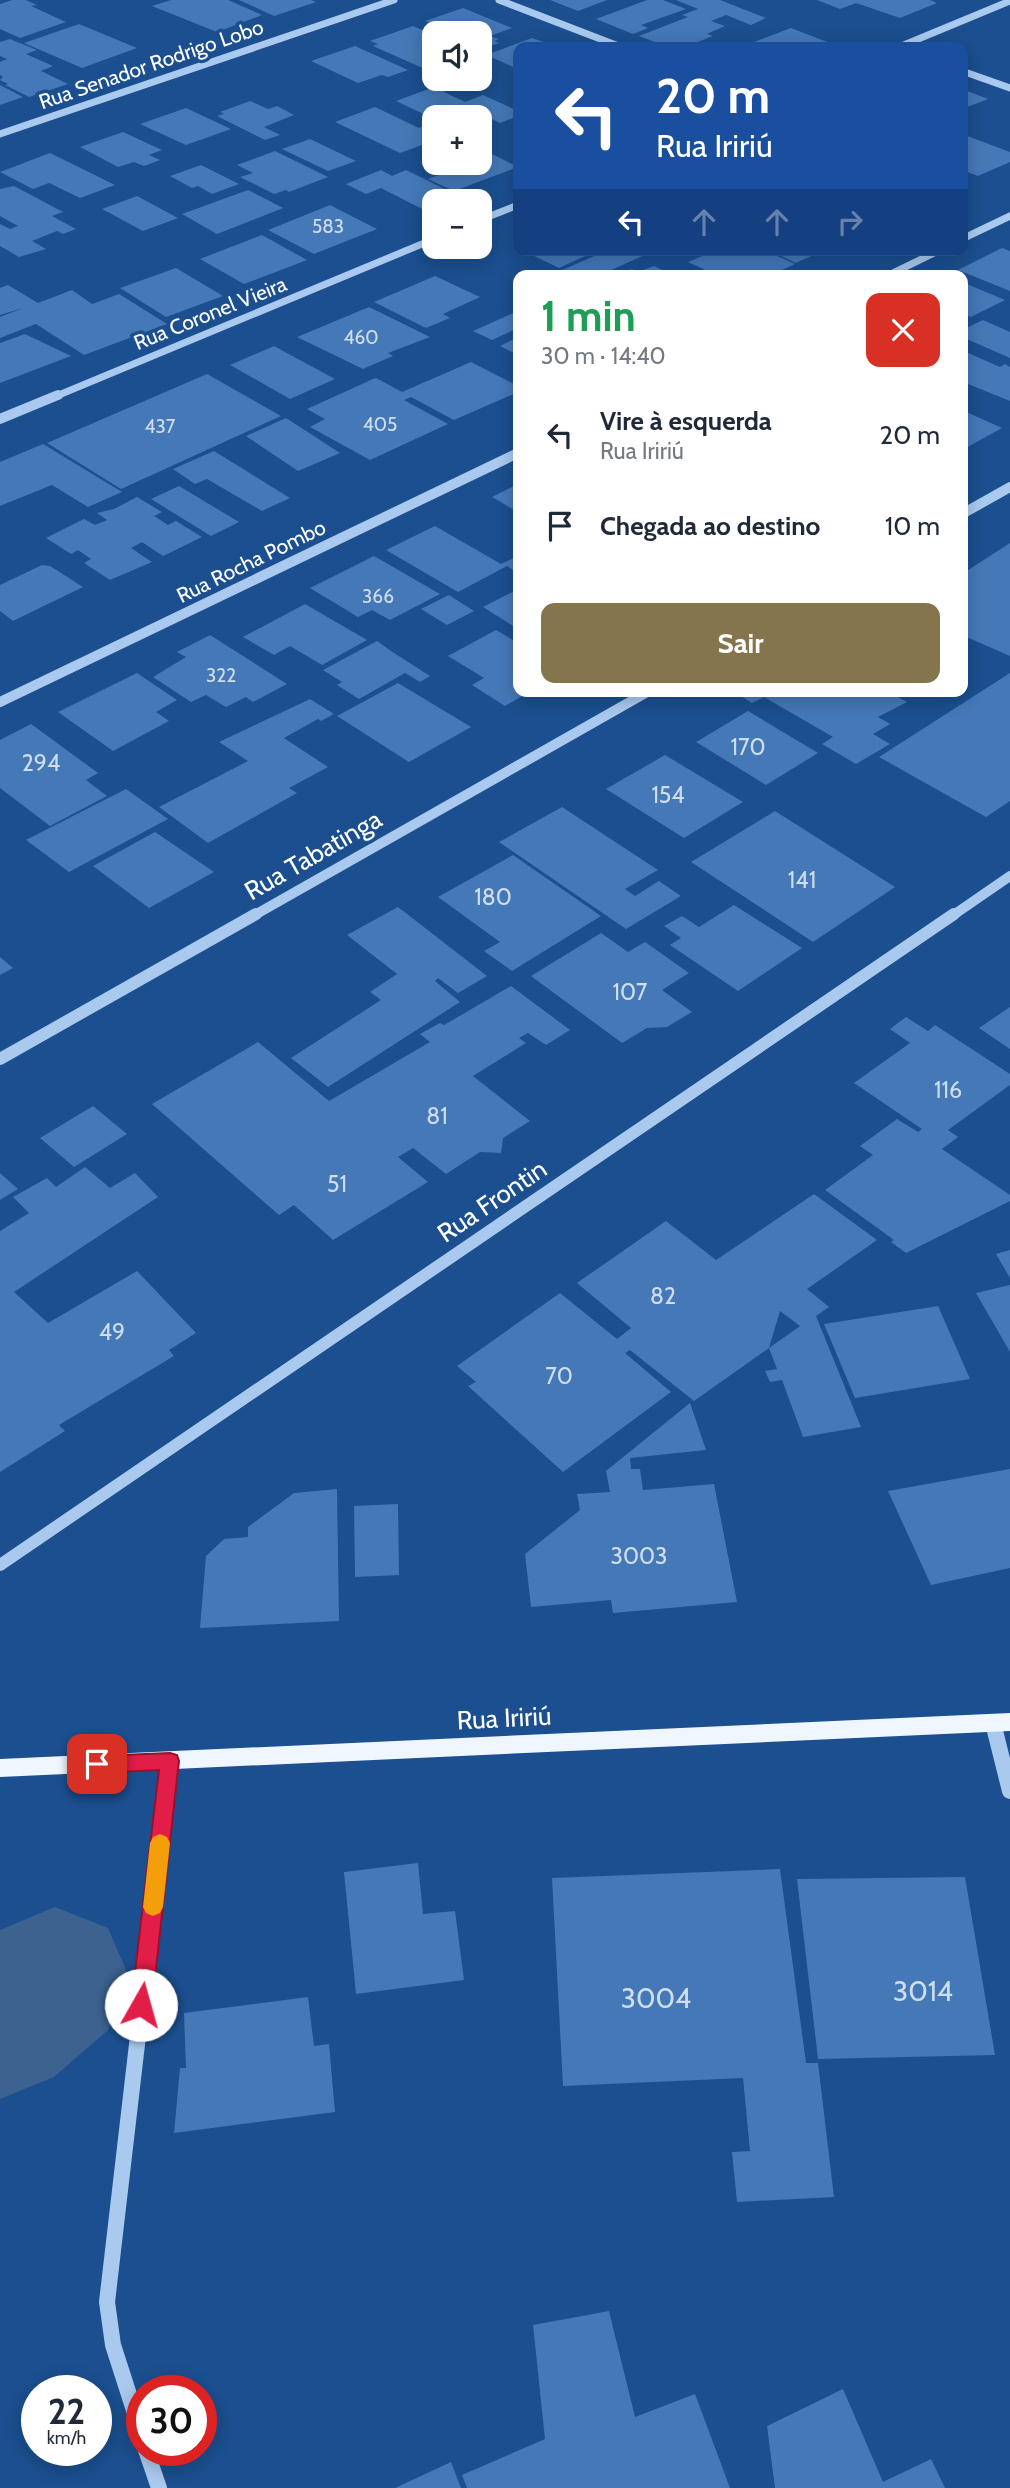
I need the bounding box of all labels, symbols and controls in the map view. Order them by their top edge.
street label: Rua Senador Rodrigo Lobo [35,14,267,114]
map controls [422,21,492,259]
button: sound [422,21,492,91]
text: 20 m [656,66,770,125]
icon: left [541,70,632,161]
button: + [422,105,492,175]
text: Rua Iririú [656,126,773,165]
button: − [422,189,492,259]
icon: left [612,203,650,241]
icon: ahead [685,203,723,241]
icon: ahead [758,203,796,241]
icon: right [831,203,869,241]
house number: 583 [312,215,344,238]
street label: Rua Coronel Vieira [130,271,290,355]
text: 1 min [541,290,636,342]
button: close [866,293,940,367]
house number: 460 [343,326,379,349]
text: 30 m · 14:40 [541,342,666,370]
text: Vire à esquerda [600,405,772,437]
house number: 405 [363,413,397,436]
house number: 437 [145,415,176,438]
icon: left [541,416,579,454]
text: 20 m [880,419,940,451]
text: Rua Iririú [600,437,684,465]
icon: arrive [541,507,579,545]
text: Chegada ao destino [600,510,820,542]
text: 10 m [885,510,940,542]
street label: Rua Rocha Pombo [172,514,330,608]
house number: 366 [362,585,394,608]
button: Sair [541,603,940,683]
house number: 322 [206,664,236,687]
house number: 170 [731,733,765,761]
house number: 294 [22,749,60,777]
house number: 154 [651,781,685,809]
street label: Rua Tabatinga [239,803,388,907]
house number: 141 [788,866,816,894]
house number: 180 [474,883,512,911]
house number: 107 [613,978,648,1006]
house number: 116 [934,1076,962,1104]
house number: 81 [426,1102,448,1130]
street label: Rua Frontin [431,1153,553,1249]
house number: 51 [327,1170,347,1198]
house number: 82 [650,1282,676,1310]
house number: 49 [99,1318,125,1346]
house number: 70 [545,1362,573,1390]
house number: 3003 [611,1542,668,1570]
street label: Rua Iririú [456,1700,552,1736]
pin [67,1734,127,1794]
icon: arrive [78,1745,116,1783]
position arrow [104,1968,178,2042]
house number: 3014 [893,1974,953,2008]
house number: 3004 [621,1981,691,2015]
speed limit sign: 30 [126,2375,217,2466]
text: 22 [48,2390,85,2433]
text: km/h [47,2427,86,2449]

